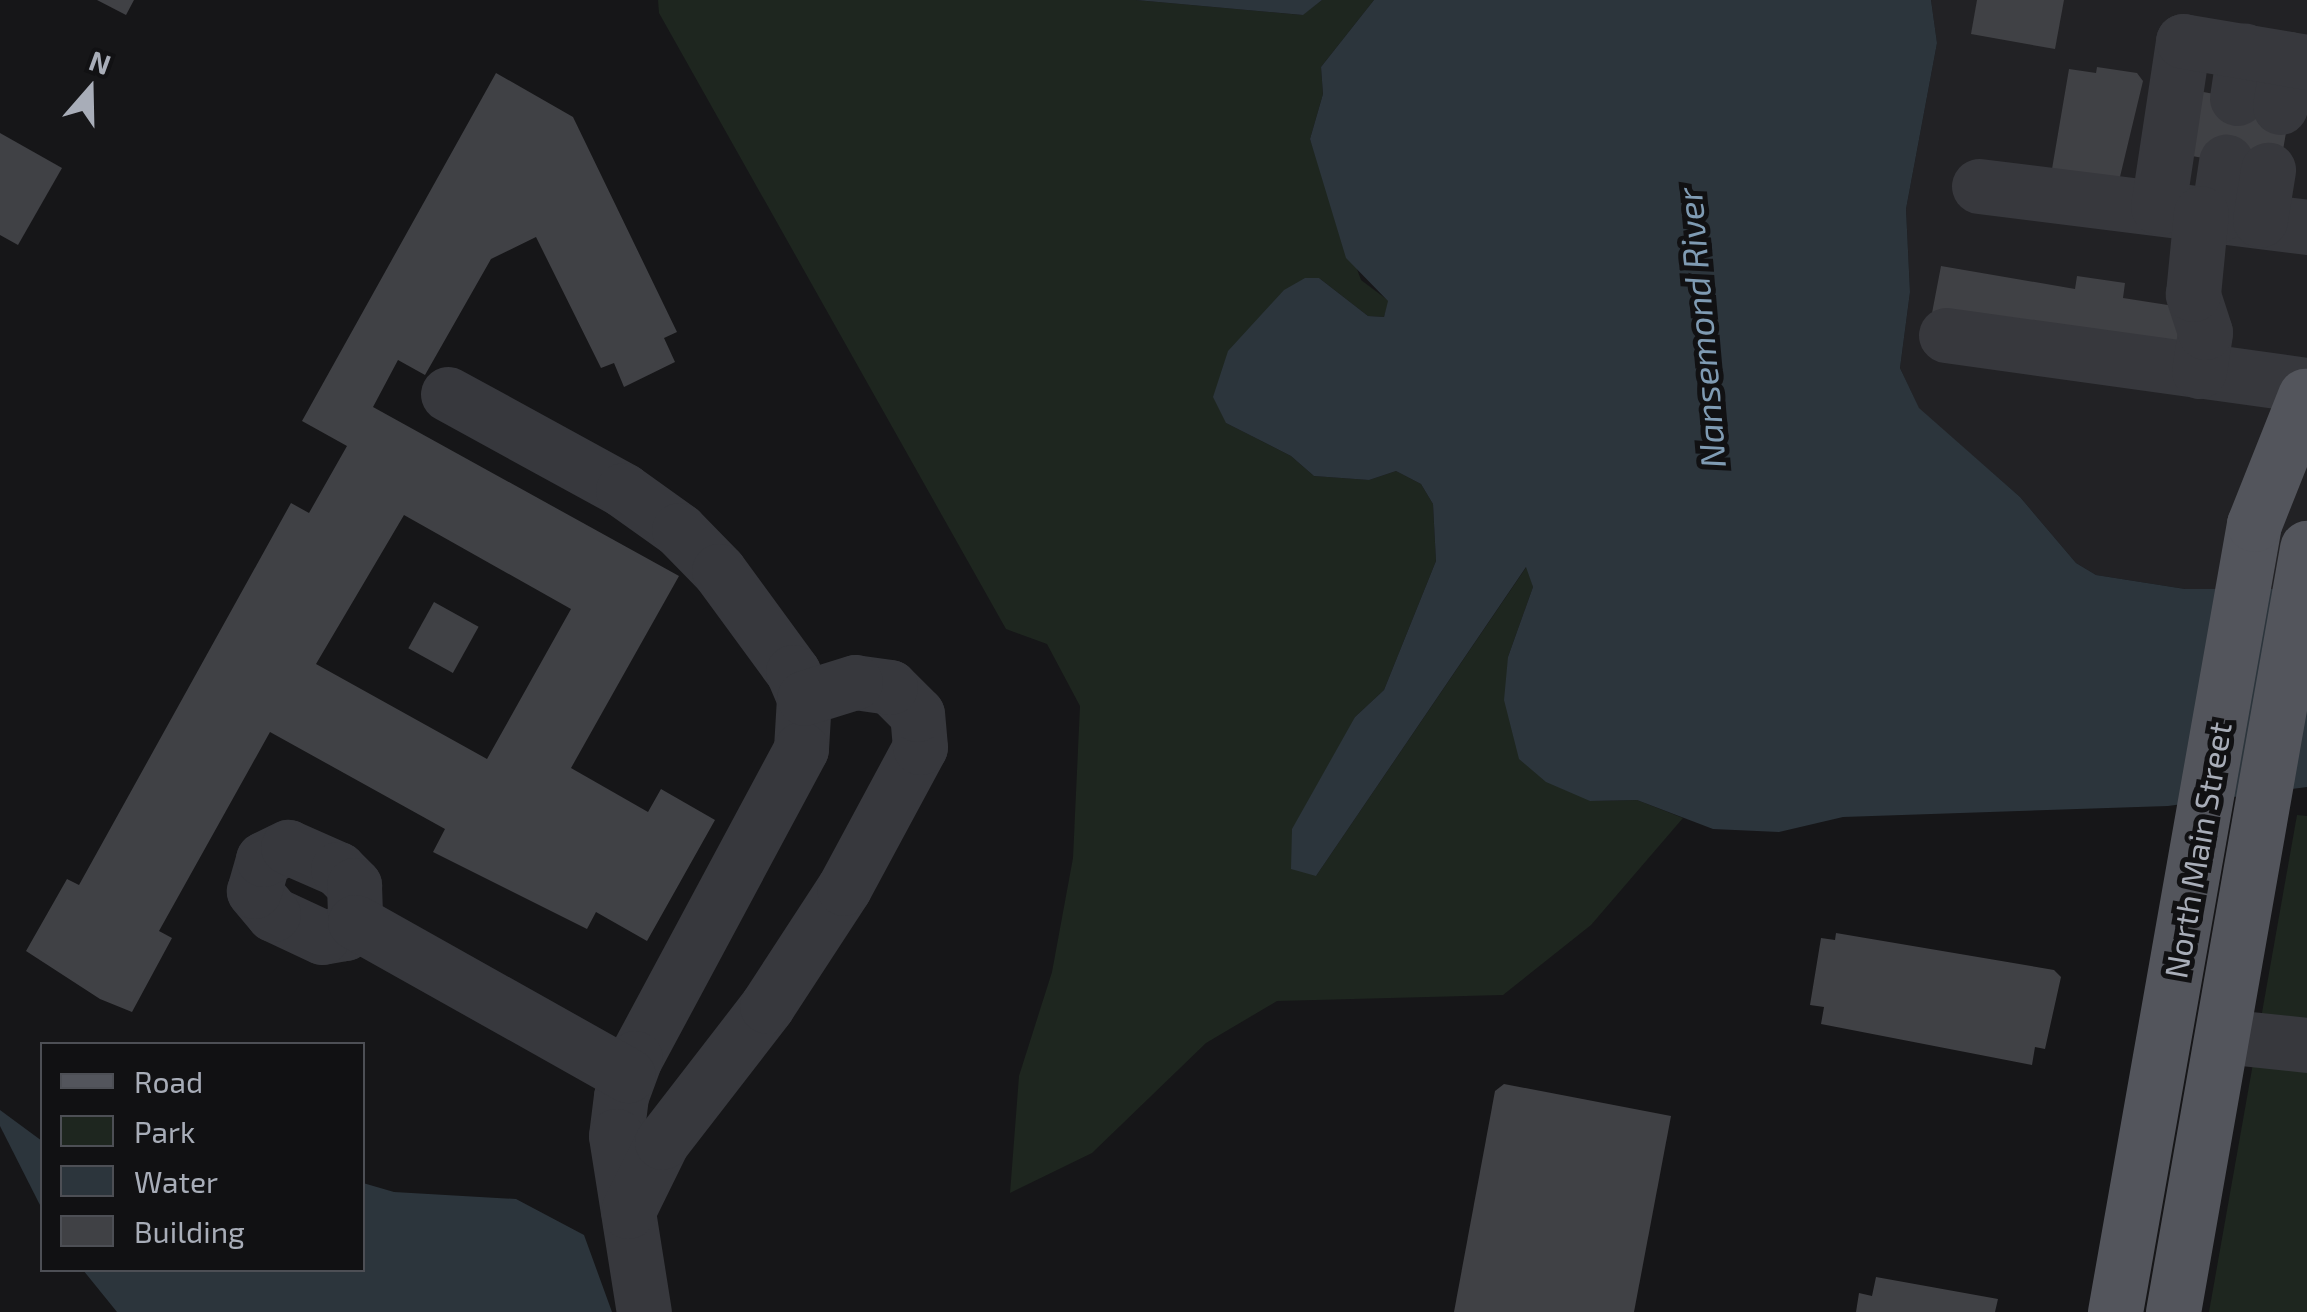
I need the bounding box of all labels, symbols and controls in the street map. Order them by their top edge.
north arrow [40,40,140,140]
text: N [85,42,116,81]
water label: Nansemond River [1667,186,1733,470]
street label: North Main Street [2156,719,2238,981]
legend [40,1042,365,1272]
text: Road [134,1063,203,1099]
text: Park [134,1113,195,1149]
text: Water [134,1163,218,1199]
text: Building [134,1213,245,1249]

